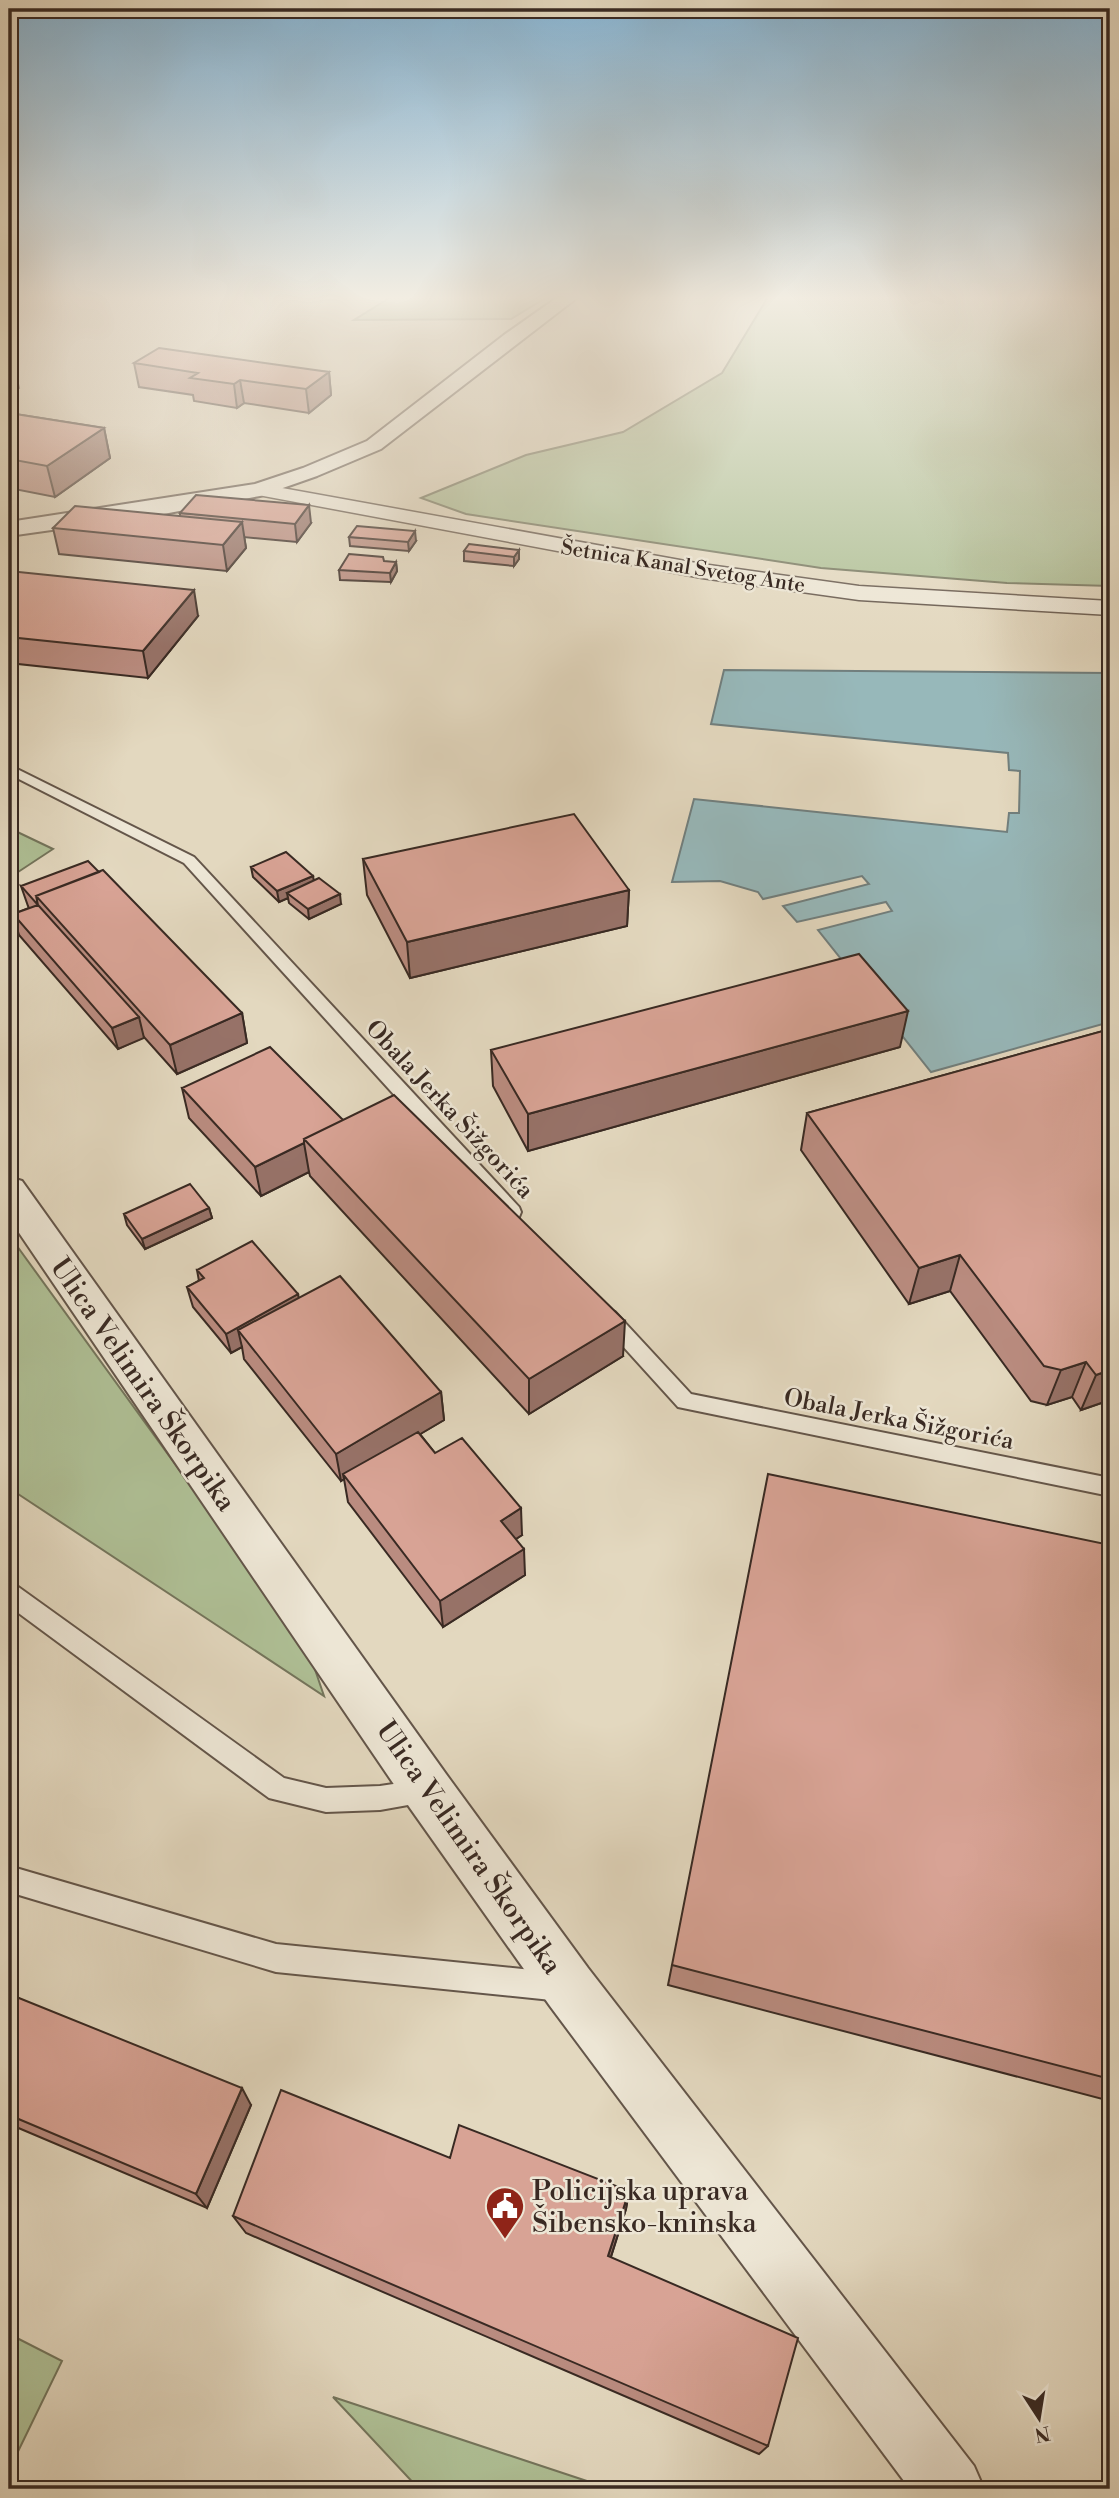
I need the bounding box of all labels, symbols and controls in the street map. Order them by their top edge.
street label: Šetnica Kanal Svetog Ante [559,532,807,599]
street label: Obala Jerka Šižgorića [359,1013,542,1206]
street label: Ulica Velimira Škorpika [42,1250,246,1519]
street label: Obala Jerka Šižgorića [781,1381,1018,1457]
street label: Ulica Velimira Škorpika [368,1713,572,1982]
place label: Policijska uprava Šibensko-kninska [532,2174,757,2241]
public building icon: Policijska uprava Šibensko-kninska [484,2185,526,2240]
north arrow [1004,2382,1074,2452]
text: N [1032,2420,1052,2447]

